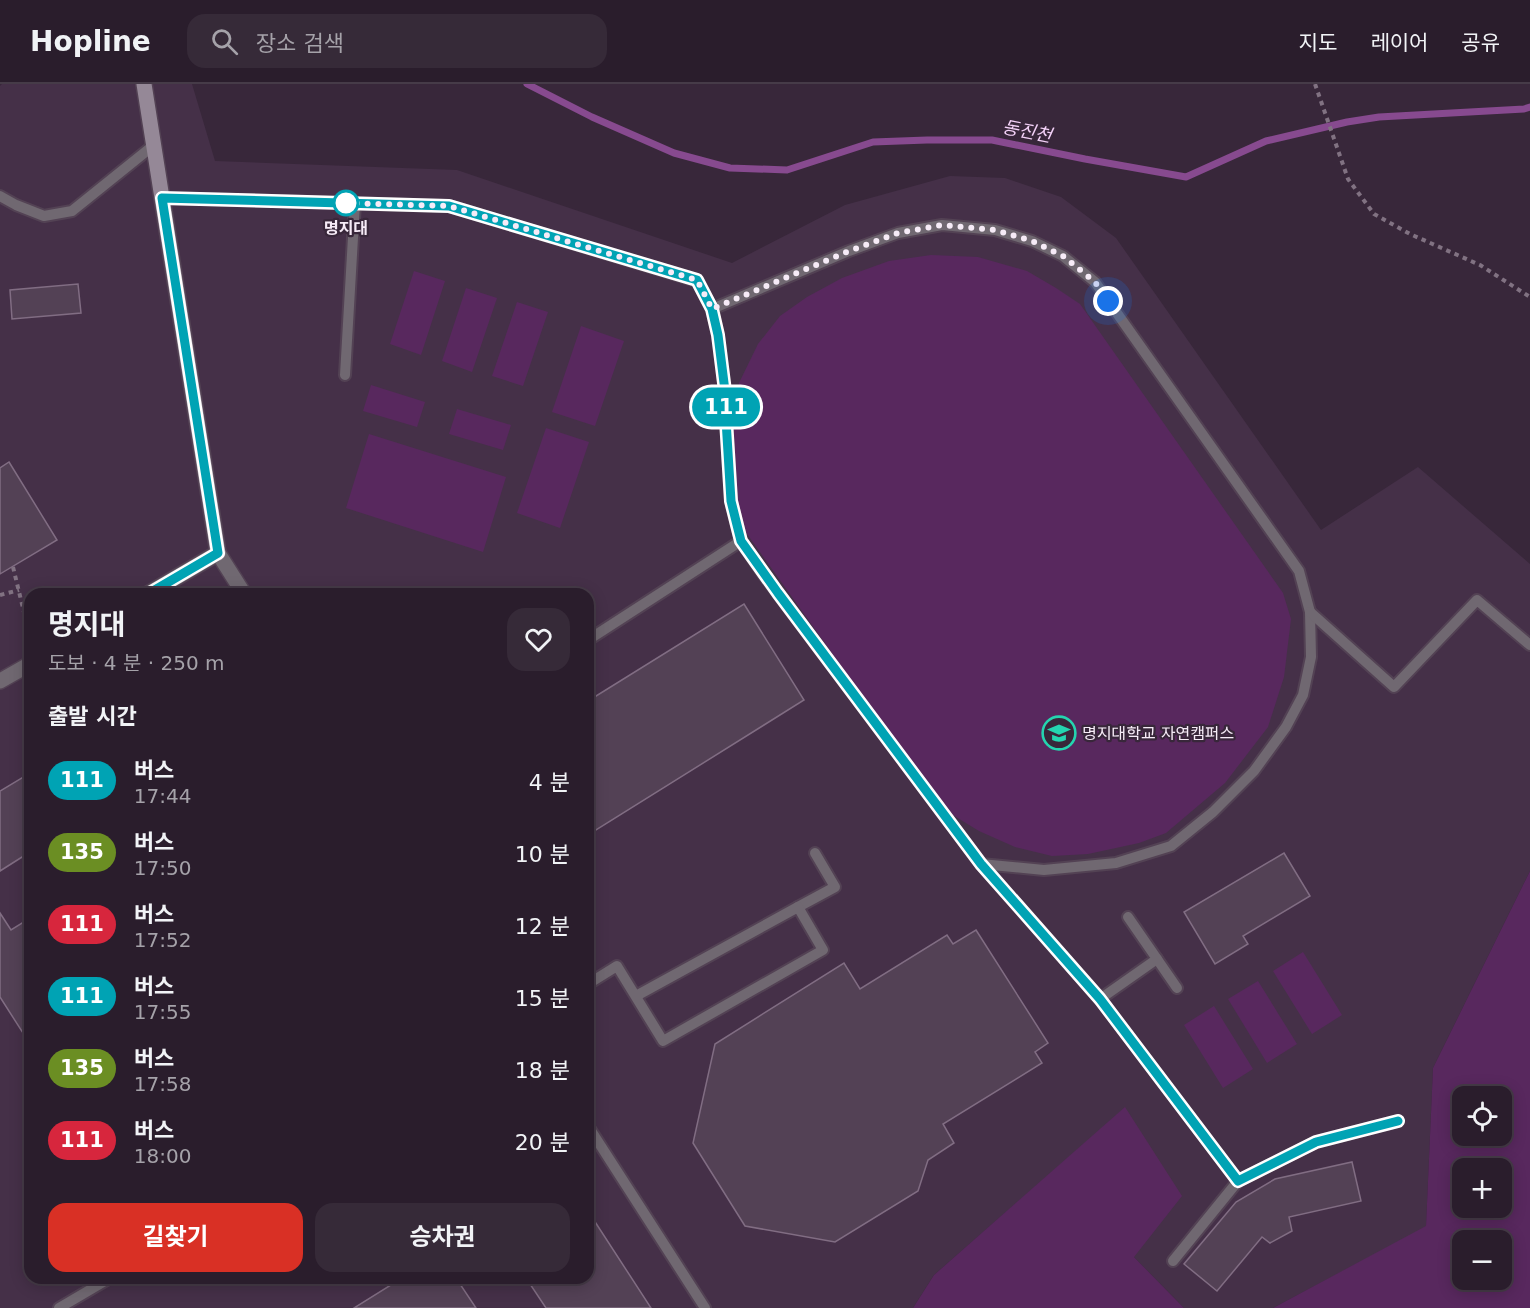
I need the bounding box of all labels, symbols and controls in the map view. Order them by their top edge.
search box [187,14,607,68]
text: Hopline [30,25,151,58]
icon: search [208,25,241,58]
text: 장소 검색 [256,31,344,56]
text: 지도 [1299,31,1337,55]
text: 레이어 [1370,31,1428,55]
text: 공유 [1461,31,1500,55]
water label: 동진천 [1001,116,1056,147]
marker: 명지대 [333,190,359,216]
place label: 명지대 [324,219,368,238]
your location [1093,286,1123,316]
line badge: 111 [692,388,760,426]
text: 111 [704,395,748,419]
text: 명지대 [48,608,125,641]
button: heart [507,608,570,671]
text: 도보 · 4 분 · 250 m [48,651,224,675]
text: 출발 시간 [48,704,137,729]
school or university icon: 명지대학교 자연캠퍼스 [1041,715,1077,751]
place label: 명지대학교 자연캠퍼스 [1082,724,1234,743]
text: 버스 [134,758,174,783]
text: 111 [60,768,104,792]
text: 4 분 [529,770,570,795]
text: 17:44 [134,784,191,808]
text: 버스 [134,830,174,855]
text: 135 [60,840,104,864]
text: 10 분 [515,842,570,867]
text: 17:50 [134,856,191,880]
text: 버스 [134,902,174,927]
text: 111 [60,912,104,936]
text: 12 분 [515,914,570,939]
text: 17:52 [134,928,191,952]
text: 버스 [134,974,174,999]
text: 111 [60,984,104,1008]
text: 15 분 [515,986,570,1011]
text: 17:55 [134,1000,191,1024]
text: 버스 [134,1046,174,1071]
text: 135 [60,1056,104,1080]
text: 18 분 [515,1058,570,1083]
text: 17:58 [134,1072,191,1096]
map controls [1452,1086,1512,1290]
button: locate [1452,1086,1512,1146]
text: 버스 [134,1118,174,1143]
text: 111 [60,1128,104,1152]
text: 20 분 [515,1130,570,1155]
text: 18:00 [134,1144,191,1168]
button: + [1452,1158,1512,1218]
button: 길찾기 [48,1203,303,1272]
button: 승차권 [315,1203,570,1272]
button: − [1452,1230,1512,1290]

